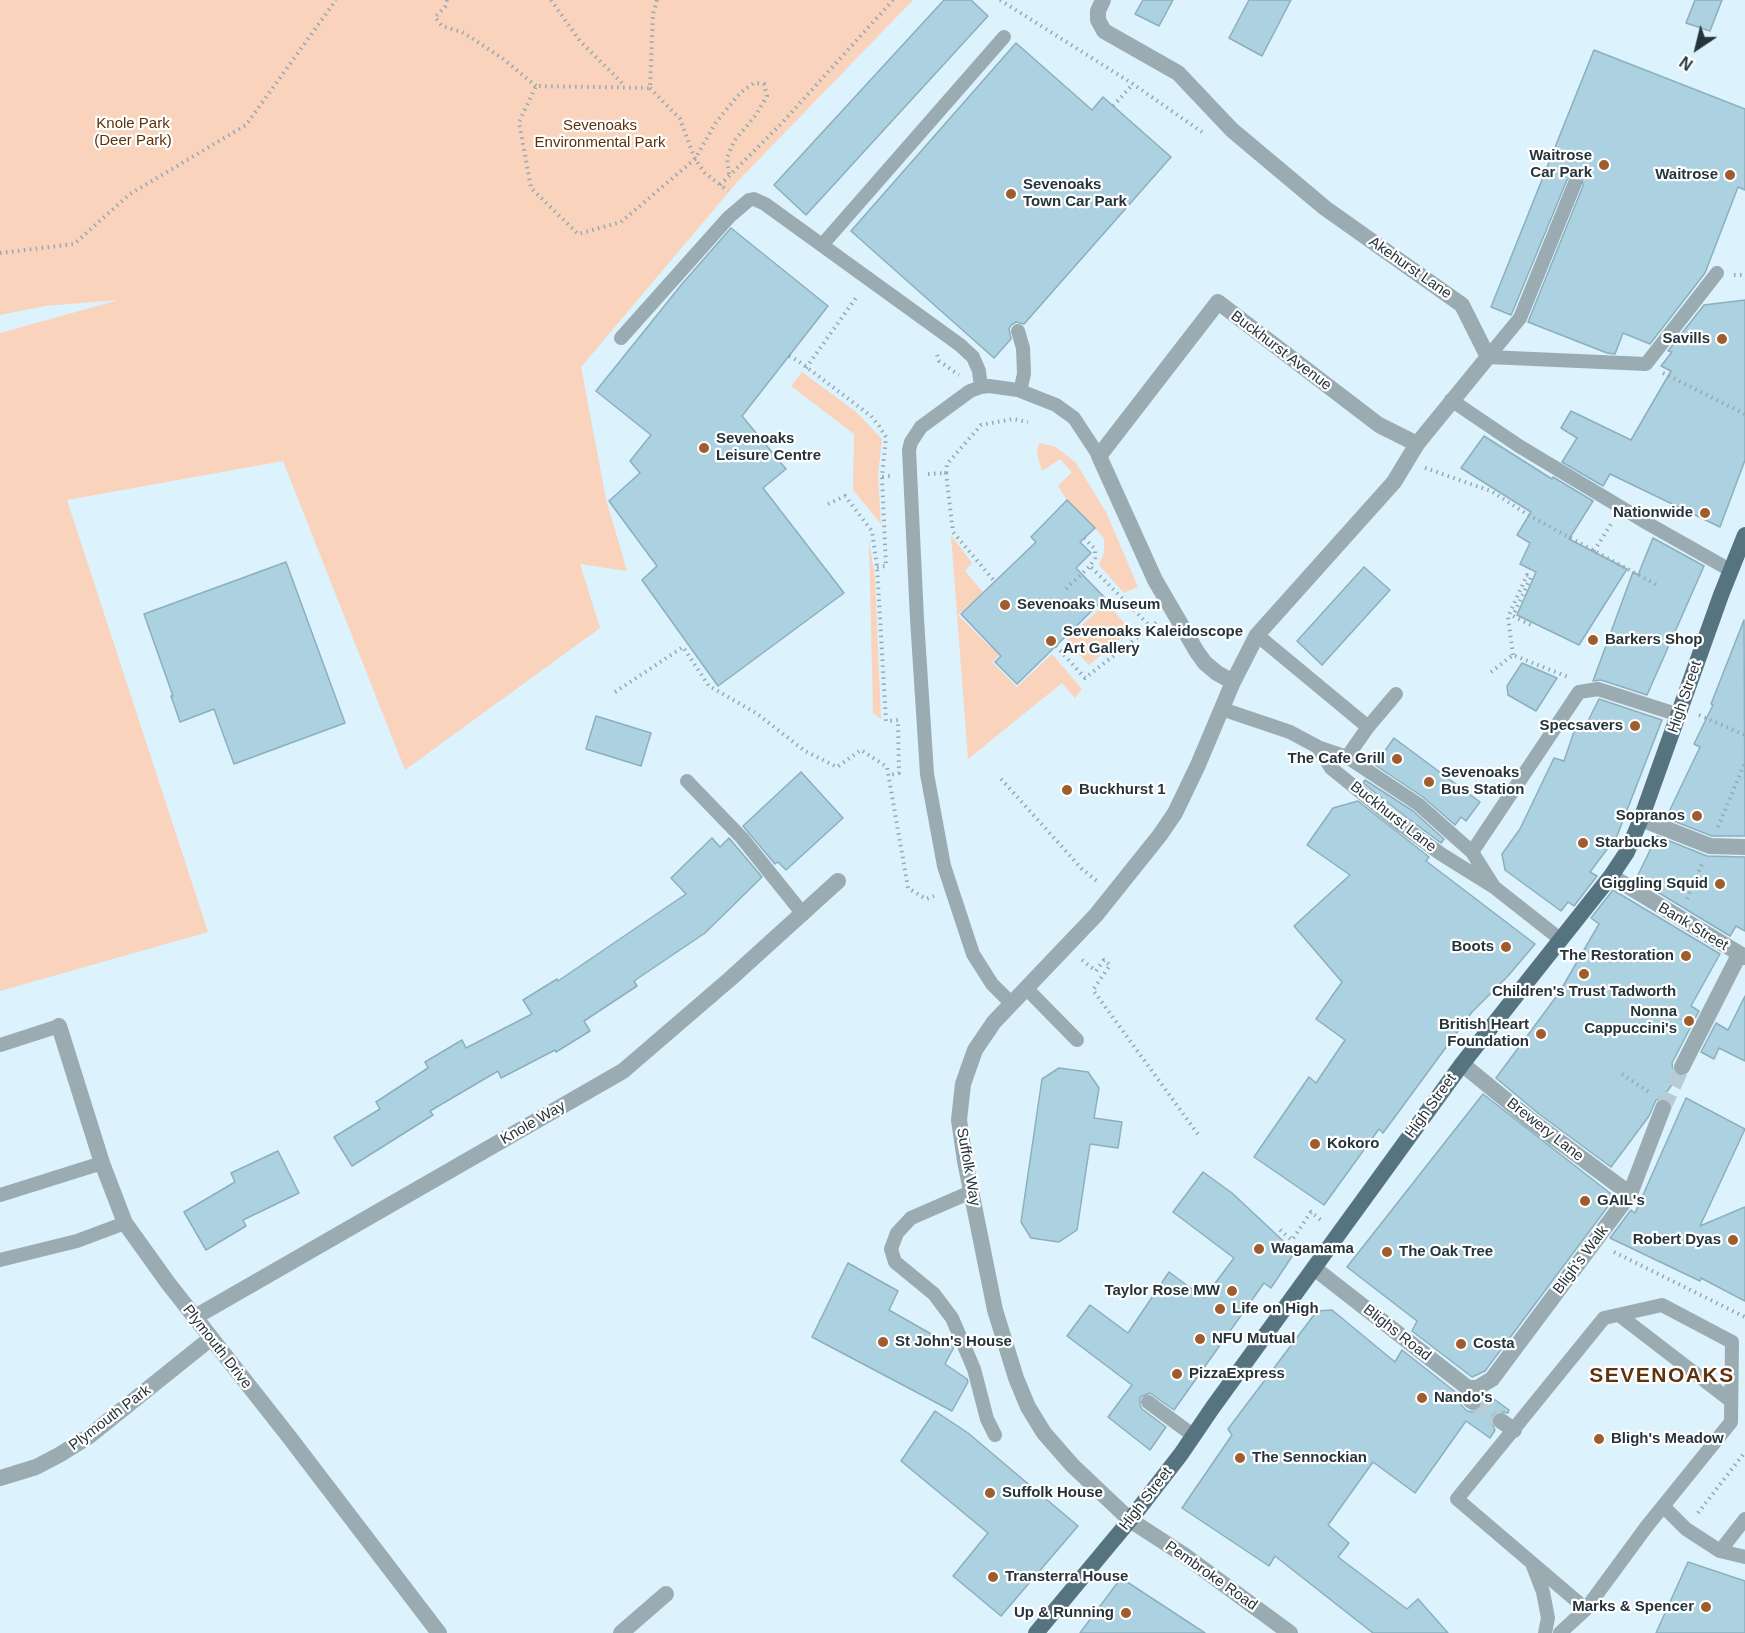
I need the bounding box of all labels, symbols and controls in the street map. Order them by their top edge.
north arrow [1667,18,1727,78]
text: N [1677,53,1696,73]
park label: Knole Park (Deer Park) [94,115,172,150]
park label: Sevenoaks Environmental Park [535,117,665,152]
place label: Waitrose Car Park [1529,147,1592,182]
marker: Waitrose Car Park [1597,158,1611,172]
place label: Waitrose [1655,166,1718,184]
marker: Waitrose [1723,168,1737,182]
place label: Sevenoaks Town Car Park [1023,176,1127,211]
marker: Sevenoaks Town Car Park [1004,187,1018,201]
street label: Akehurst Lane [1365,233,1455,303]
street label: Buckhurst Avenue [1227,307,1335,395]
place label: Savills [1662,330,1710,348]
marker: Savills [1715,332,1729,346]
place label: Sevenoaks Leisure Centre [716,430,821,465]
marker: Sevenoaks Leisure Centre [697,441,711,455]
place label: Nationwide [1613,504,1693,522]
marker: Nationwide [1698,506,1712,520]
place label: Sevenoaks Museum [1017,596,1160,614]
marker: Sevenoaks Museum [998,598,1012,612]
place label: Sevenoaks Kaleidoscope Art Gallery [1063,623,1243,658]
place label: Barkers Shop [1605,631,1703,649]
marker: Barkers Shop [1586,633,1600,647]
marker: Sevenoaks Kaleidoscope Art Gallery [1044,634,1058,648]
street label: High Street [1664,659,1706,735]
place label: Specsavers [1540,717,1623,735]
marker: Specsavers [1628,719,1642,733]
place label: The Cafe Grill [1287,750,1385,768]
marker: The Cafe Grill [1390,752,1404,766]
place label: Sevenoaks Bus Station [1441,764,1524,799]
marker: Sevenoaks Bus Station [1422,775,1436,789]
street label: Buckhurst Lane [1346,778,1440,856]
place label: Buckhurst 1 [1079,781,1166,799]
marker: Buckhurst 1 [1060,783,1074,797]
place label: Sopranos [1616,807,1685,825]
marker: Sopranos [1690,809,1704,823]
place label: Starbucks [1595,834,1668,852]
marker: Starbucks [1576,836,1590,850]
place label: Giggling Squid [1601,875,1708,893]
marker: Giggling Squid [1713,877,1727,891]
street label: Bank Street [1655,899,1731,955]
place label: Boots [1452,938,1494,956]
marker: Boots [1499,940,1513,954]
place label: The Restoration [1560,947,1674,965]
marker: The Restoration [1679,949,1693,963]
marker: Children's Trust Tadworth [1577,967,1591,981]
place label: Children's Trust Tadworth [1492,983,1676,1001]
place label: Nonna Cappuccini's [1584,1003,1677,1038]
marker: Nonna Cappuccini's [1682,1014,1696,1028]
place label: British Heart Foundation [1439,1016,1529,1051]
marker: British Heart Foundation [1534,1027,1548,1041]
street label: High Street [1402,1070,1460,1142]
street label: Brewery Lane [1503,1094,1587,1166]
street label: Knole Way [497,1097,569,1149]
street label: Suffolk Way [952,1126,984,1208]
place label: Kokoro [1327,1135,1380,1153]
marker: Kokoro [1308,1137,1322,1151]
place label: GAIL's [1597,1192,1645,1210]
marker: GAIL's [1578,1194,1592,1208]
street label: Bligh's Walk [1550,1222,1612,1298]
place label: Robert Dyas [1633,1231,1721,1249]
marker: Robert Dyas [1726,1233,1740,1247]
place label: Wagamama [1271,1240,1354,1258]
marker: Wagamama [1252,1242,1266,1256]
place label: The Oak Tree [1399,1243,1493,1261]
marker: The Oak Tree [1380,1245,1394,1259]
place label: Taylor Rose MW [1104,1282,1220,1300]
marker: Taylor Rose MW [1225,1284,1239,1298]
place label: Life on High [1232,1300,1319,1318]
street label: Plymouth Drive [179,1301,255,1393]
street label: Blighs Road [1360,1301,1434,1365]
marker: Life on High [1213,1302,1227,1316]
place label: NFU Mutual [1212,1330,1295,1348]
marker: NFU Mutual [1193,1332,1207,1346]
place label: St John's House [895,1333,1012,1351]
marker: St John's House [876,1335,890,1349]
place label: Costa [1473,1335,1515,1353]
marker: Costa [1454,1337,1468,1351]
district label: SEVENOAKS [1589,1363,1735,1389]
place label: PizzaExpress [1189,1365,1285,1383]
marker: PizzaExpress [1170,1367,1184,1381]
street label: Plymouth Park [66,1381,154,1455]
place label: Nando's [1434,1389,1493,1407]
marker: Nando's [1415,1391,1429,1405]
place label: Bligh's Meadow [1611,1430,1724,1448]
marker: Bligh's Meadow [1592,1432,1606,1446]
place label: The Sennockian [1252,1449,1367,1467]
marker: The Sennockian [1233,1451,1247,1465]
street label: High Street [1116,1464,1176,1534]
place label: Suffolk House [1002,1484,1103,1502]
marker: Suffolk House [983,1486,997,1500]
street label: Pembroke Road [1161,1538,1261,1614]
place label: Transterra House [1005,1568,1128,1586]
marker: Transterra House [986,1570,1000,1584]
place label: Marks & Spencer [1572,1598,1694,1616]
marker: Marks & Spencer [1699,1600,1713,1614]
place label: Up & Running [1014,1604,1114,1622]
marker: Up & Running [1119,1606,1133,1620]

